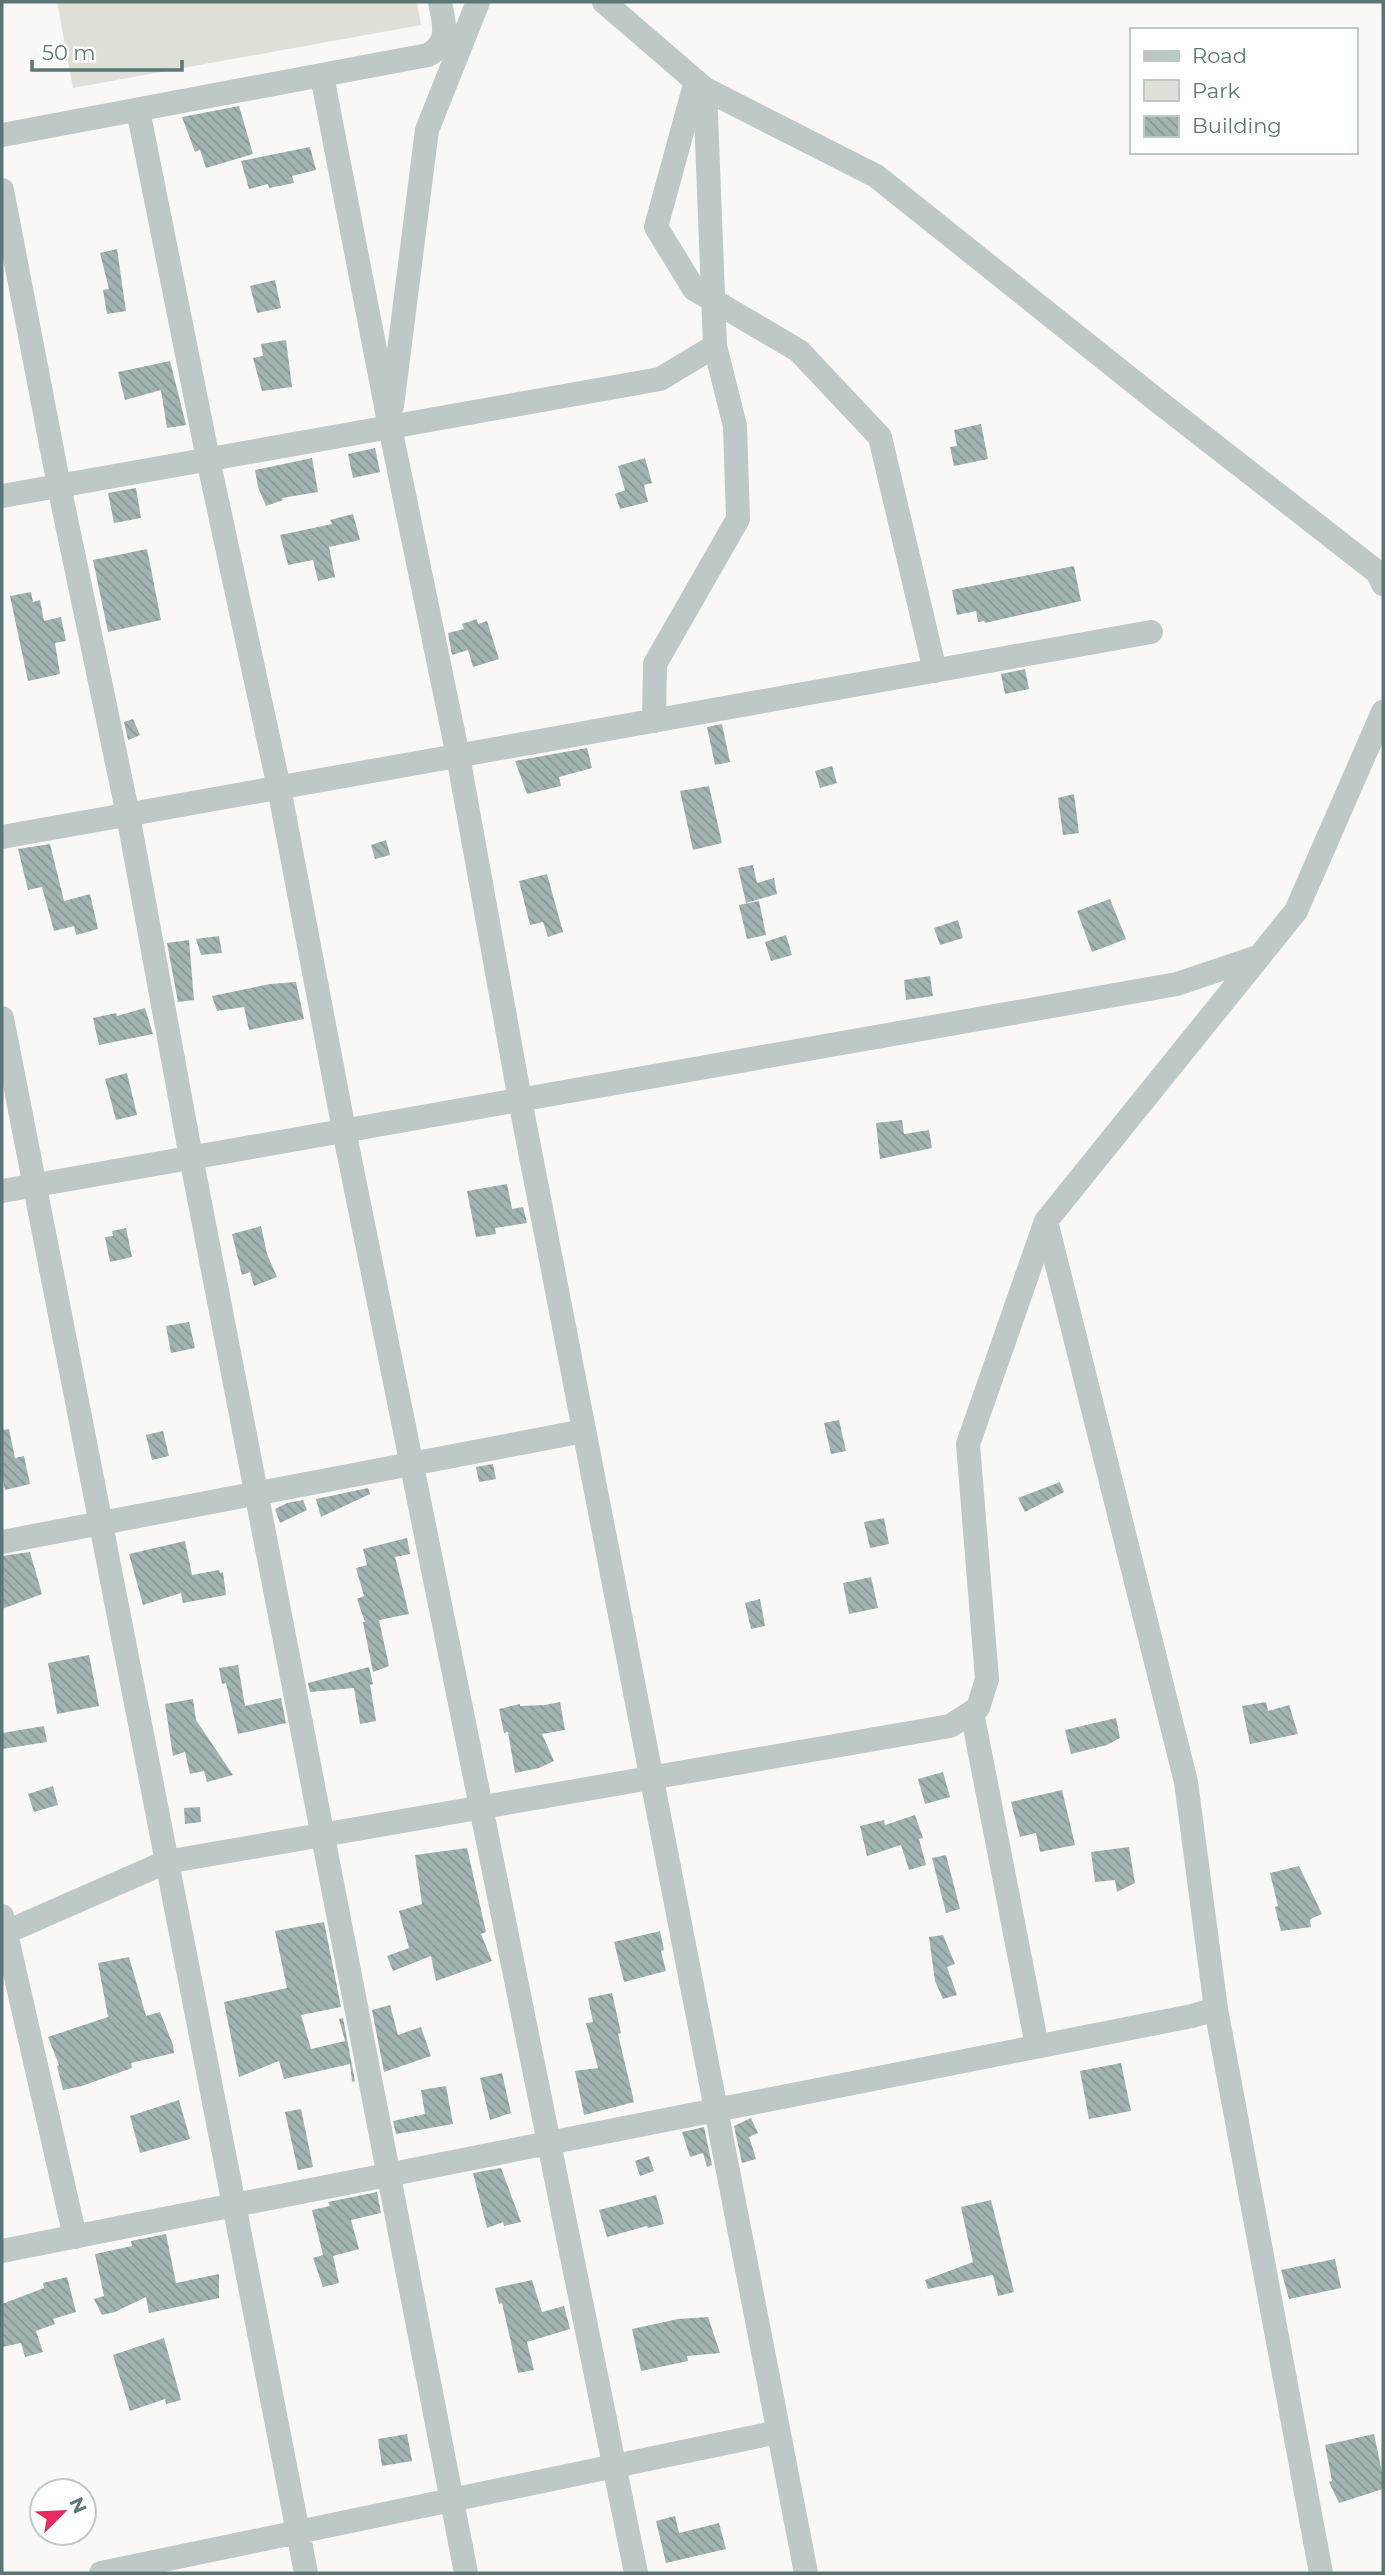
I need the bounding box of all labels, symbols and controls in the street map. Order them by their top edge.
scale bar [32,28,182,72]
legend [1130,28,1357,154]
text: 50 m [42,40,96,65]
text: Road [1192,43,1247,68]
text: Park [1192,78,1240,103]
text: Building [1192,113,1282,138]
north arrow [28,2477,98,2547]
text: N [64,2494,92,2517]

